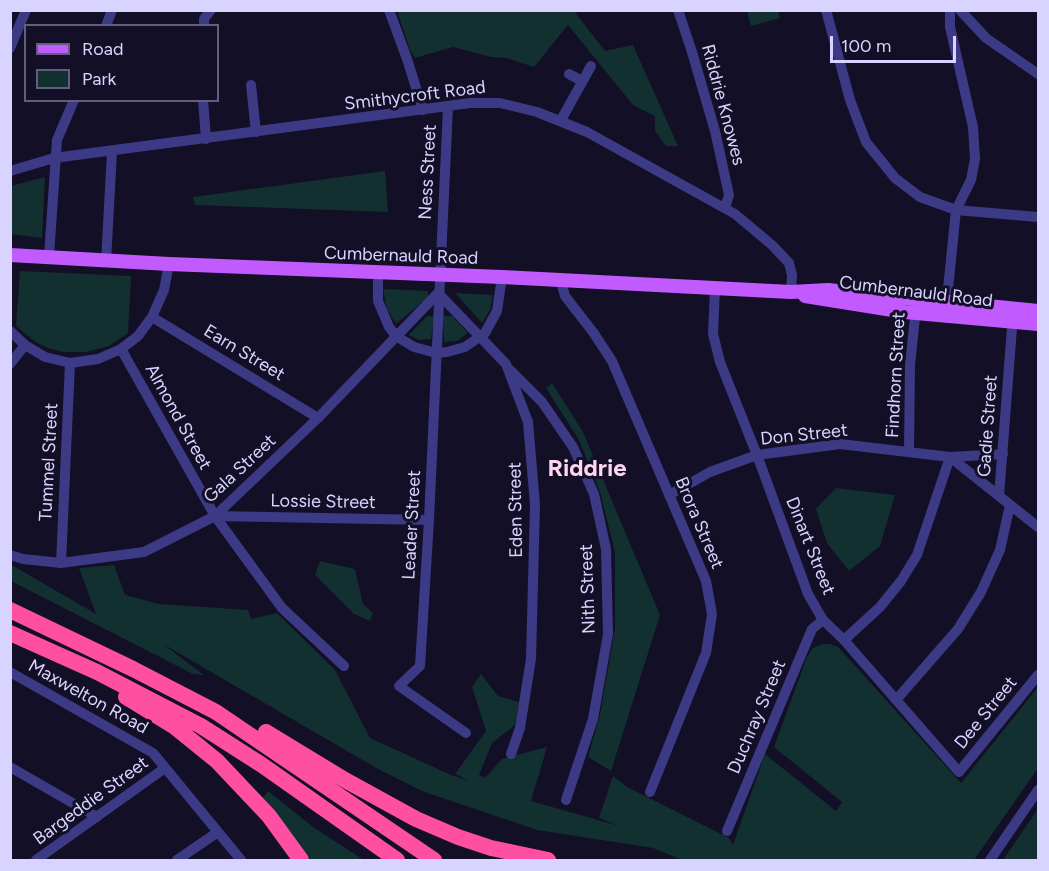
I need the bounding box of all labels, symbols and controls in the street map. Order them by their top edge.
legend [24,24,219,102]
scale bar [833,24,959,62]
text: 100 m [841,35,891,57]
text: Road [82,38,123,60]
street label: Riddrie Knowes [696,42,750,168]
text: Park [82,68,116,90]
street label: Smithycroft Road [343,77,487,115]
street label: Ness Street [415,124,441,220]
street label: Cumbernauld Road [323,243,479,269]
street label: Cumbernauld Road [838,272,994,312]
street label: Findhorn Street [882,312,910,438]
street label: Earn Street [200,320,288,386]
street label: Almond Street [140,360,216,474]
street label: Gadie Street [974,374,1002,478]
street label: Tummel Street [35,402,63,522]
street label: Don Street [759,420,849,450]
street label: Gala Street [199,430,281,508]
district label: Riddrie [547,455,627,483]
street label: Eden Street [504,462,528,558]
street label: Leader Street [398,470,426,580]
street label: Brora Street [670,474,728,572]
street label: Lossie Street [270,490,376,514]
street label: Dinart Street [781,494,839,598]
street label: Nith Street [576,544,600,634]
street label: Maxwelton Road [24,655,152,739]
street label: Duchray Street [723,657,791,777]
street label: Dee Street [950,672,1022,754]
street label: Bargeddie Street [29,752,153,850]

